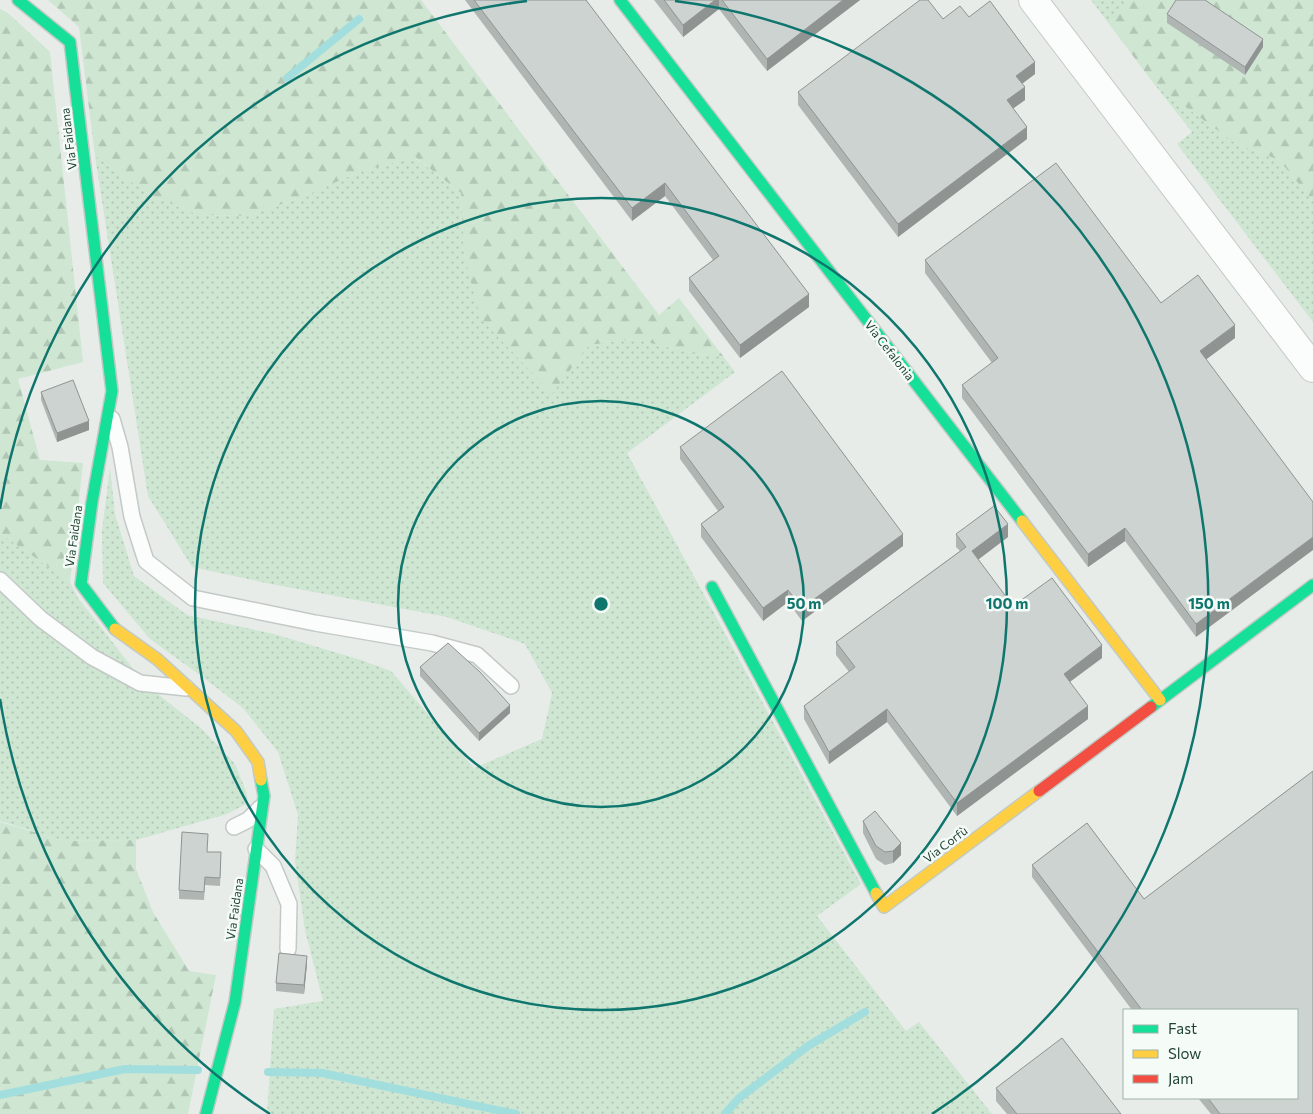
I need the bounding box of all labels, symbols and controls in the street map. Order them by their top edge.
street label: Via Faidana [57,107,79,171]
street label: Via Cefalonia [862,317,918,383]
street label: Via Faidana [62,504,84,568]
text: 50 m [787,594,821,612]
text: 100 m [986,594,1028,612]
text: 150 m [1188,594,1230,612]
centre of rings [592,595,610,613]
street label: Via Corfù [920,823,970,865]
street label: Via Faidana [223,877,245,941]
legend [1123,1009,1298,1099]
text: Fast [1168,1019,1197,1037]
text: Slow [1168,1044,1201,1062]
text: Jam [1168,1069,1193,1087]

